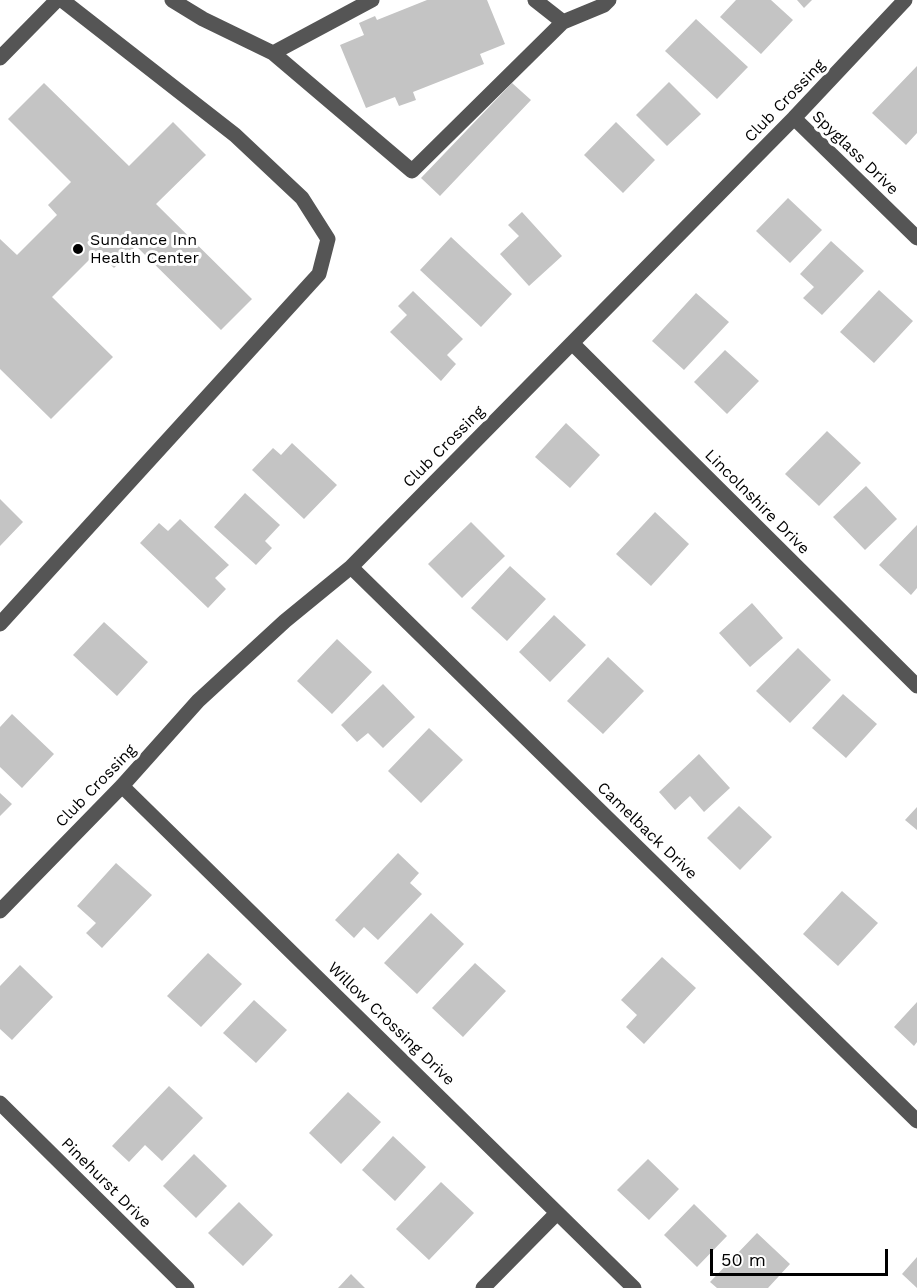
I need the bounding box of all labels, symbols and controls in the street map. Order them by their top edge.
street label: Club Crossing [741,56,829,146]
street label: Spyglass Drive [808,107,902,199]
place label: Sundance Inn Health Center [90,230,199,268]
marker: Sundance Inn Health Center [71,242,85,256]
street label: Club Crossing [399,402,489,492]
street label: Lincolnshire Drive [701,446,813,558]
street label: Club Crossing [52,741,140,831]
street label: Camelback Drive [593,778,701,884]
street label: Willow Crossing Drive [323,958,459,1090]
street label: Pinehurst Drive [57,1134,155,1232]
scale bar [713,1237,892,1275]
text: 50 m [721,1249,766,1270]

